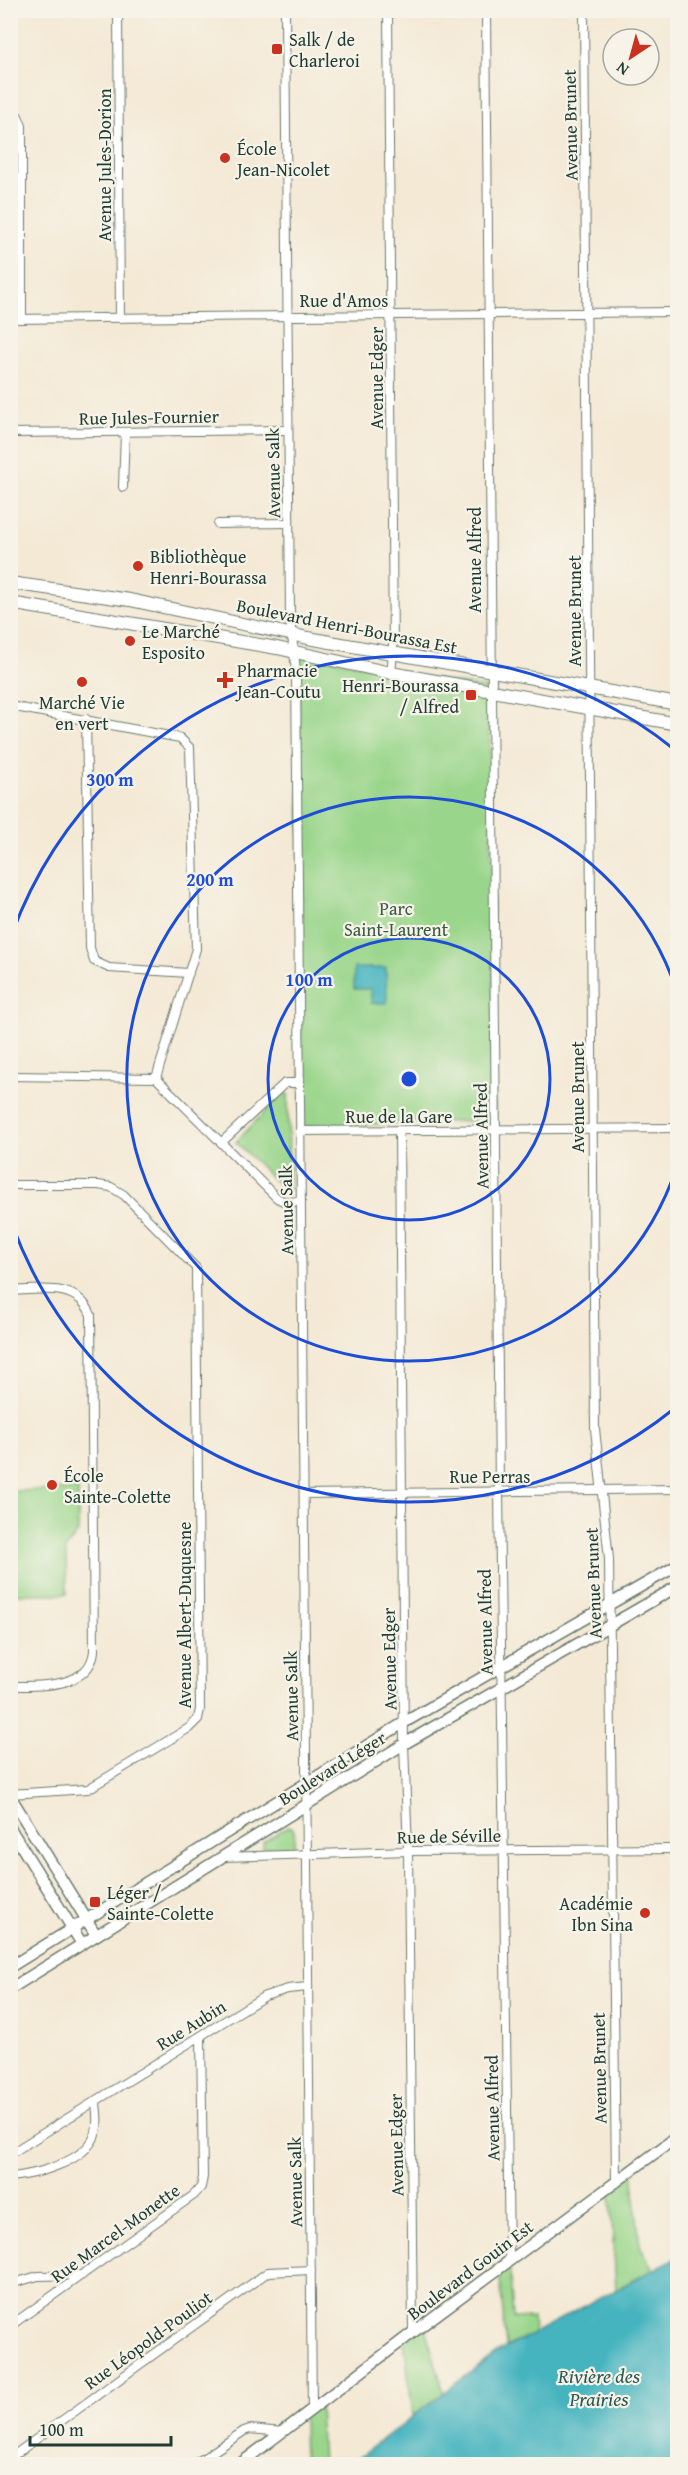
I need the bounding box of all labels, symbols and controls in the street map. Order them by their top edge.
place label: Salk / de Charleroi [289,26,360,74]
north arrow [601,27,661,87]
marker: Salk / de Charleroi [270,42,284,56]
text: N [611,56,634,82]
street label: Avenue Brunet [556,68,584,181]
street label: Avenue Jules-Dorion [91,88,118,242]
place label: École Jean-Nicolet [235,135,330,183]
marker: École Jean-Nicolet [218,151,232,165]
street label: Rue d'Amos [300,287,388,314]
street label: Avenue Edger [363,326,390,429]
street label: Rue Jules-Fournier [79,402,220,432]
street label: Avenue Salk [259,427,287,519]
street label: Avenue Alfred [461,507,488,613]
place label: Bibliothèque Henri-Bourassa [150,543,267,591]
street label: Avenue Brunet [561,555,588,667]
marker: Bibliothèque Henri-Bourassa [131,559,145,573]
street label: Boulevard Henri-Bourassa Est [235,591,460,661]
place label: Le Marché Esposito [142,618,220,666]
marker: Le Marché Esposito [123,634,137,648]
place label: Pharmacie Jean-Coutu [235,657,321,705]
place label: Henri-Bourassa / Alfred [342,672,459,720]
marker: Pharmacie Jean-Coutu [218,673,232,687]
marker: Marché Vie en vert [75,675,89,689]
marker: Henri-Bourassa / Alfred [464,688,478,702]
place label: Marché Vie en vert [39,689,125,737]
text: 300 m [86,766,134,793]
text: 200 m [186,866,234,893]
park label: Parc Saint-Laurent [344,895,449,943]
text: 100 m [285,966,333,993]
street label: Avenue Brunet [564,1041,591,1153]
centre of rings [399,1069,419,1089]
street label: Avenue Alfred [467,1082,495,1189]
street label: Rue de la Gare [346,1103,452,1130]
street label: Avenue Salk [272,1164,300,1256]
place label: École Sainte-Colette [64,1462,171,1510]
street label: Rue Perras [450,1463,530,1490]
marker: École Sainte-Colette [45,1478,59,1492]
street label: Avenue Albert-Duquesne [171,1522,198,1709]
street label: Avenue Brunet [578,1526,608,1639]
street label: Avenue Alfred [471,1568,499,1675]
street label: Avenue Edger [375,1607,403,1711]
street label: Avenue Salk [277,1650,305,1742]
street label: Boulevard Léger [273,1724,392,1812]
street label: Rue de Séville [397,1822,501,1850]
place label: Léger / Sainte-Colette [107,1879,214,1927]
place label: Académie Ibn Sina [559,1890,633,1938]
marker: Léger / Sainte-Colette [88,1895,102,1909]
marker: Académie Ibn Sina [638,1906,652,1920]
street label: Rue Aubin [151,1993,231,2057]
street label: Avenue Brunet [585,2011,613,2124]
street label: Avenue Alfred [478,2054,506,2161]
street label: Avenue Edger [382,2093,410,2197]
street label: Avenue Salk [281,2136,309,2228]
street label: Rue Marcel-Monette [45,2177,185,2289]
street label: Boulevard Gouin Est [401,2213,539,2326]
street label: Rue Léopold-Pouliot [78,2284,218,2396]
water label: Rivière des Prairies [557,2361,641,2413]
scale bar [30,2409,171,2447]
text: 100 m [39,2416,84,2443]

